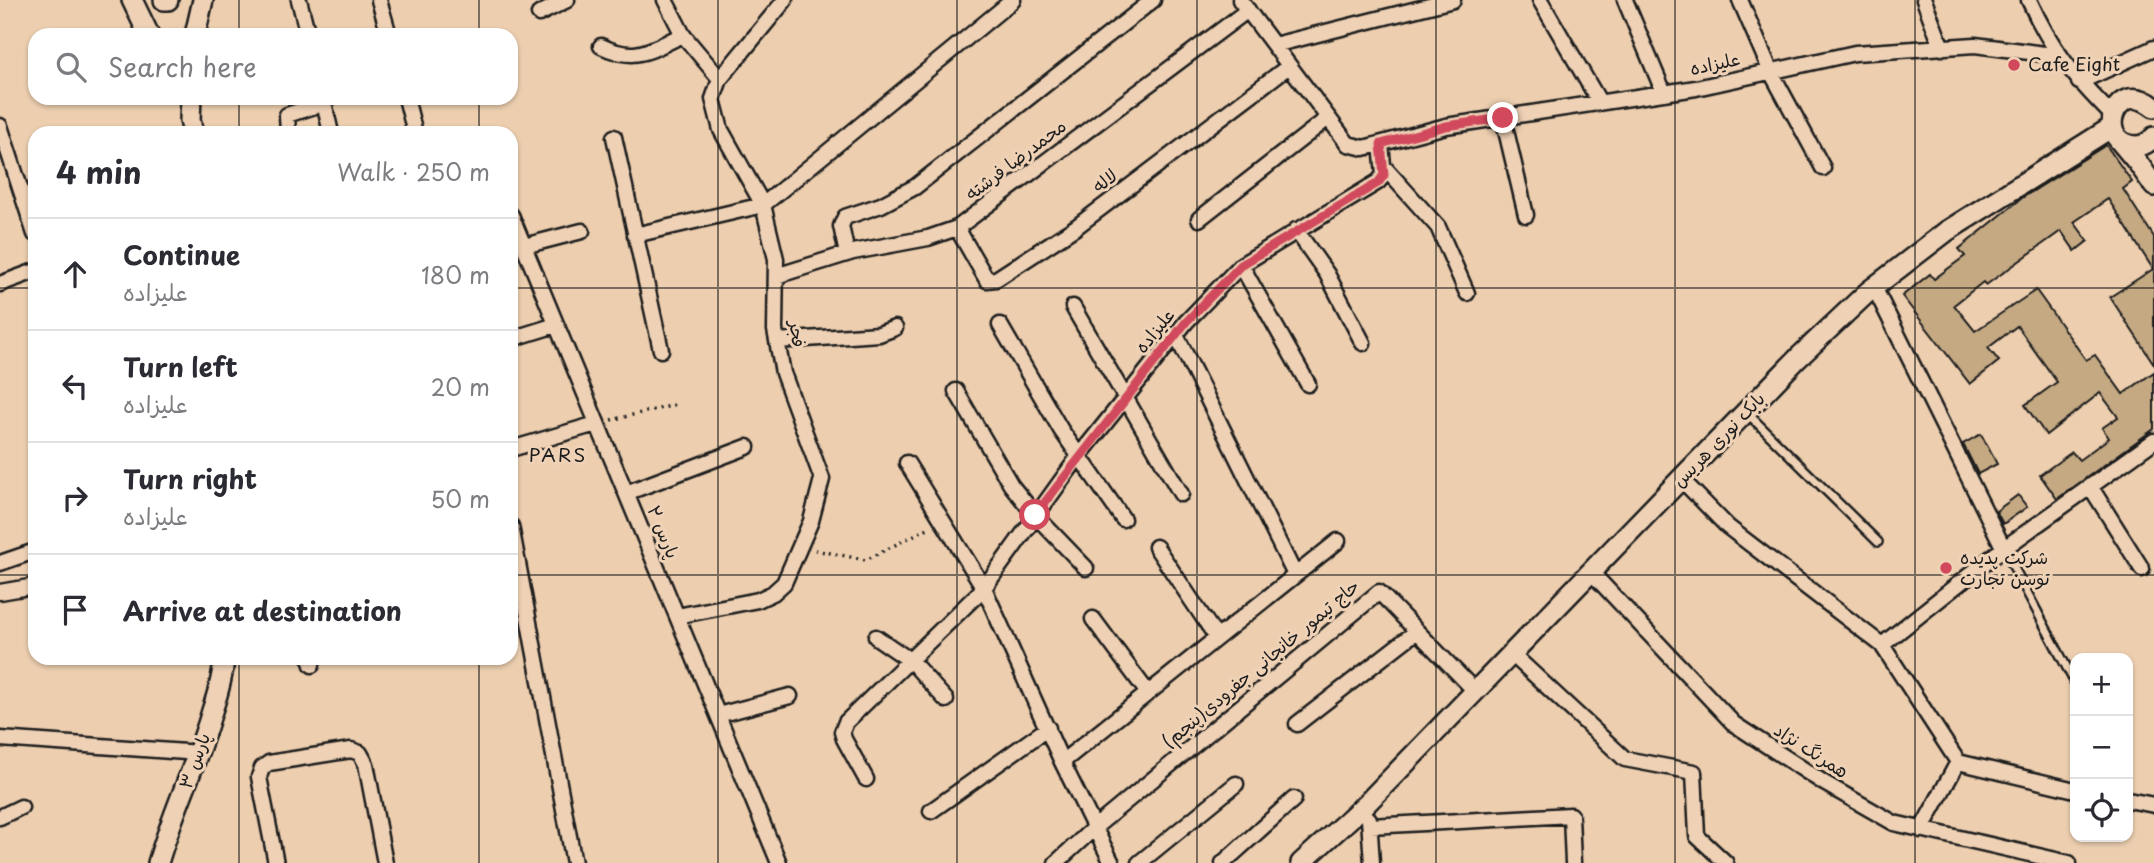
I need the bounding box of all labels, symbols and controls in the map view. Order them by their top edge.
search box [28,28,518,105]
street label: علیزاده [1687,44,1742,81]
text: Search here [108,47,257,86]
icon: search [52,48,90,86]
place label: Cafe Eight [2028,50,2120,77]
marker: Cafe Eight [2006,57,2022,73]
route end [1487,102,1518,133]
street label: محمدرضا فرشته [959,112,1071,206]
text: 4 min [56,149,142,194]
text: Walk · 250 m [337,154,490,189]
street label: لاله [1086,161,1122,198]
text: Continue [123,235,240,274]
icon: ahead [56,255,94,293]
text: 180 m [421,257,490,292]
text: علیزاده [123,274,188,309]
street label: علیزاده [1127,302,1180,358]
street label: فجر [783,317,814,349]
text: Turn left [123,347,238,386]
icon: left [56,367,94,405]
text: 20 m [431,369,490,404]
street label: بابک نوری هریس [1665,385,1771,493]
text: علیزاده [123,386,188,421]
district label: PARS [529,440,587,468]
text: Turn right [123,459,257,498]
icon: right [56,479,94,517]
text: 50 m [430,481,490,516]
text: علیزاده [123,498,188,533]
route start [1019,499,1050,530]
street label: پارس ۲ [642,501,687,562]
place label: شرکت پدیده توسن تجارت [1960,543,2051,591]
marker: شرکت پدیده توسن تجارت [1938,560,1954,576]
street label: حاج تیمور خانجانی جفرودی(پنجم) [1155,572,1366,755]
icon: arrive [56,591,94,629]
text: Arrive at destination [123,591,402,630]
map controls [2070,653,2133,842]
button: + [2070,653,2133,716]
street label: همرنگ نژاد [1769,716,1854,784]
button: − [2070,716,2133,779]
street label: پارس ۳ [171,729,216,792]
button: locate [2070,779,2133,842]

